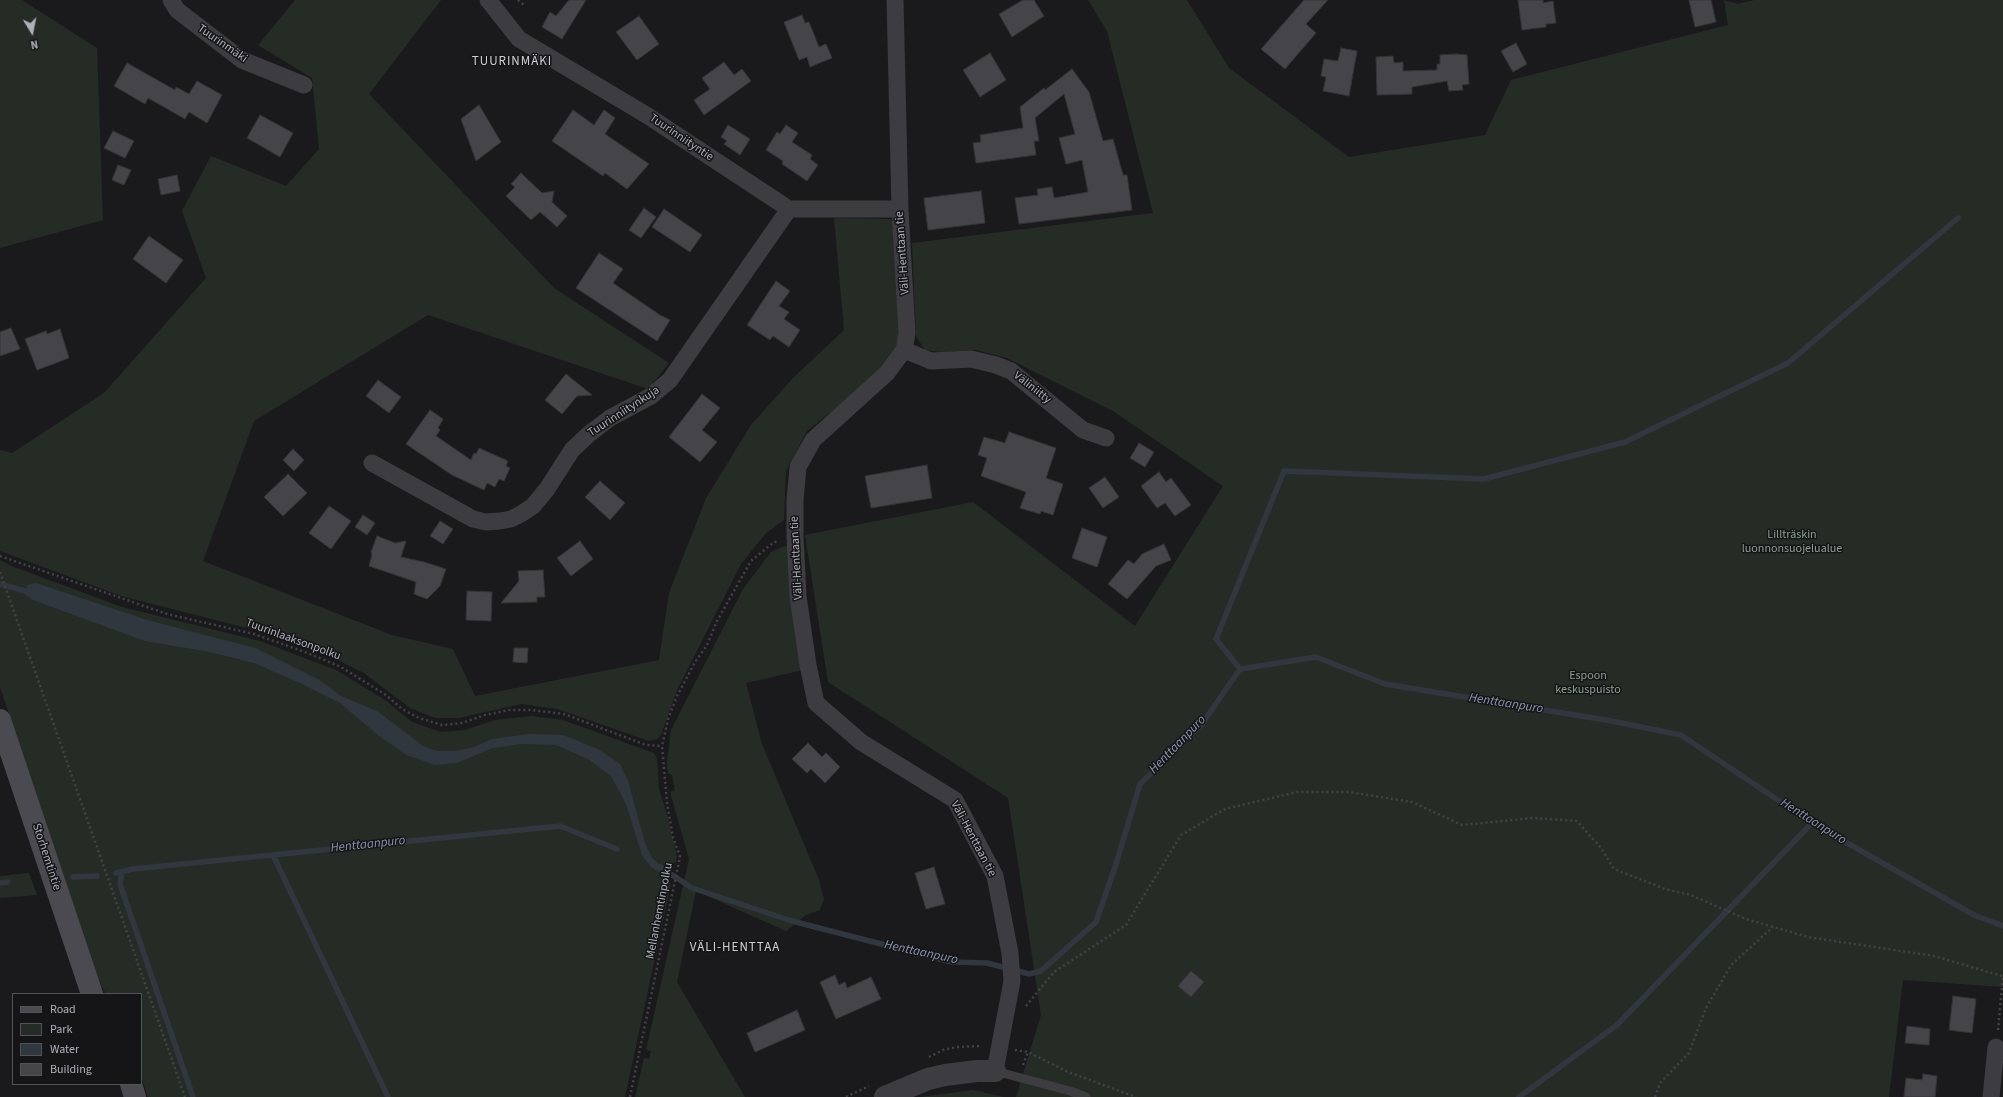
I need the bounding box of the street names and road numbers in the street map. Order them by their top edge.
street label: Tuurinmäki [194,22,250,66]
street label: Tuurinniityntie [646,111,716,165]
street label: Väli-Henttaan tie [893,211,913,295]
street label: Väliniitty [1010,369,1054,407]
street label: Tuurinniitynkuja [585,383,663,441]
street label: Väli-Henttaan tie [788,516,806,600]
street label: Tuurinlaaksonpolku [243,616,343,664]
street label: Väli-Henttaan tie [947,799,999,879]
street label: Storhemtintie [28,822,64,892]
street label: Mellanhemtinpolku [644,862,676,960]

